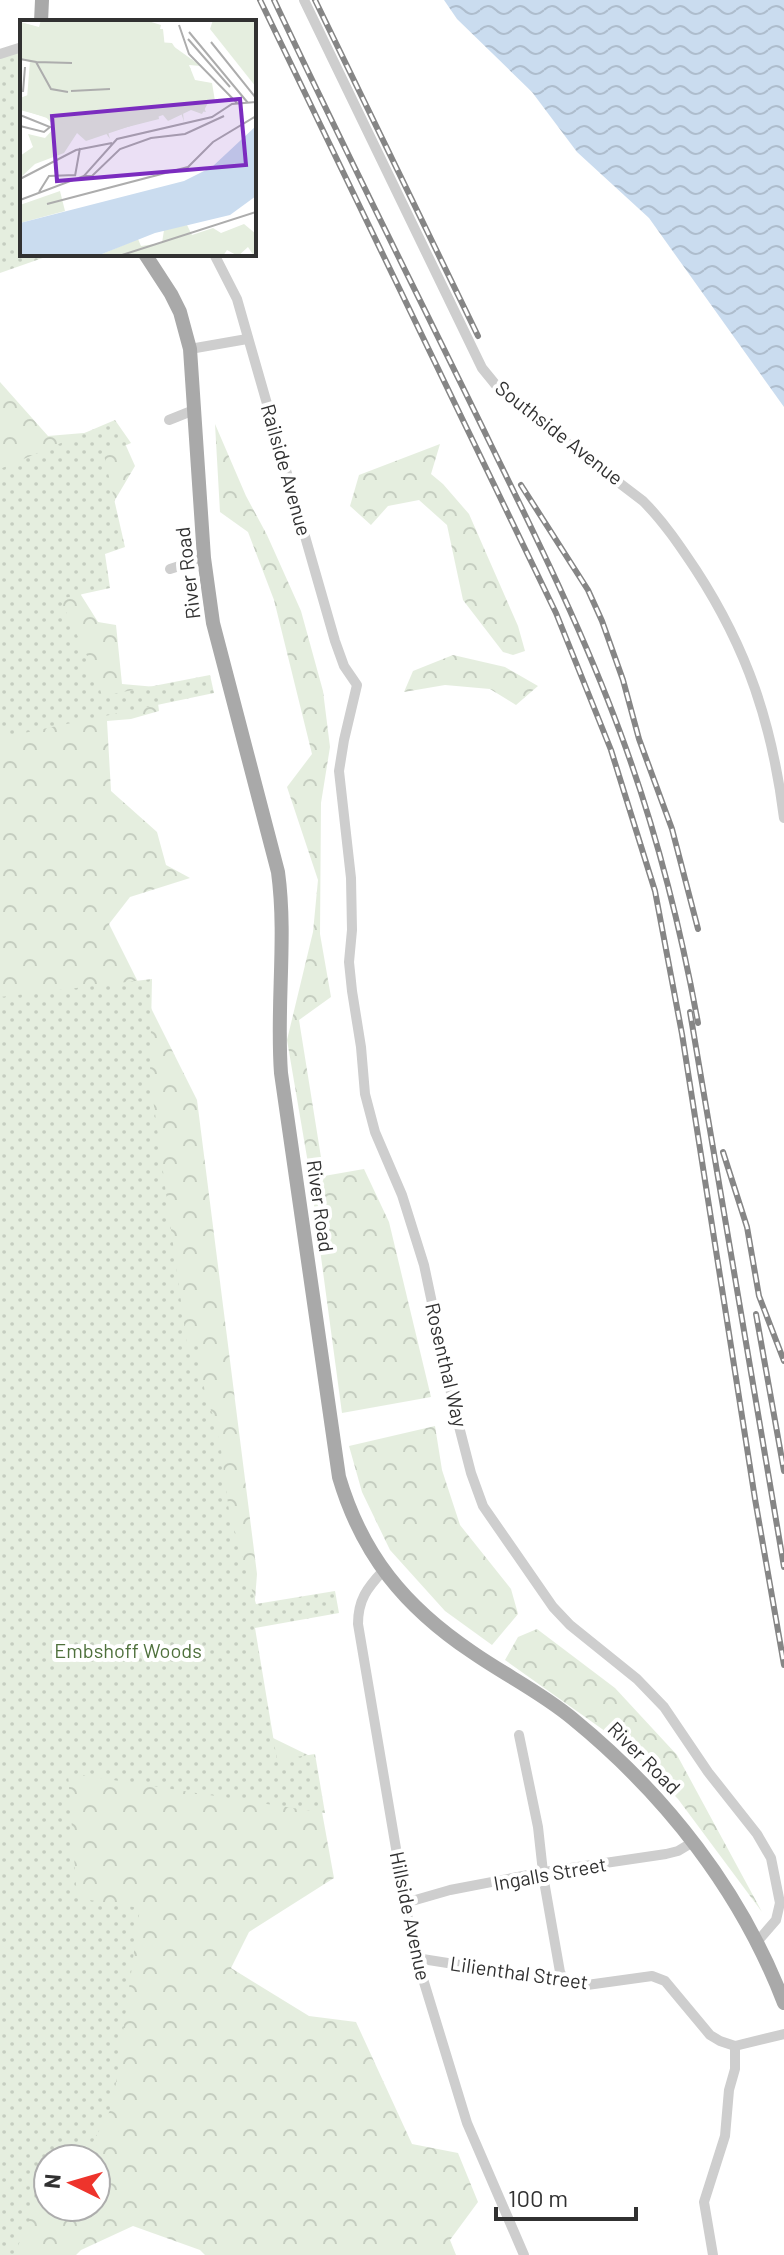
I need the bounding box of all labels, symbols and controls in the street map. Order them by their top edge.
inset map [20,20,256,256]
street label: Southside Avenue [491,375,628,489]
street label: Railside Avenue [257,401,317,538]
street label: River Road [169,526,205,621]
street label: River Road [303,1158,339,1253]
street label: Rosenthal Way [421,1300,473,1429]
park label: Embshoff Woods [54,1638,202,1662]
street label: River Road [603,1716,686,1799]
street label: Hillside Avenue [386,1849,436,1982]
street label: Ingalls Street [491,1851,608,1895]
street label: Lilienthal Street [449,1950,590,1994]
north arrow [32,2143,112,2223]
scale bar [496,2171,636,2221]
text: N [37,2173,65,2190]
text: 100 m [508,2183,568,2212]

